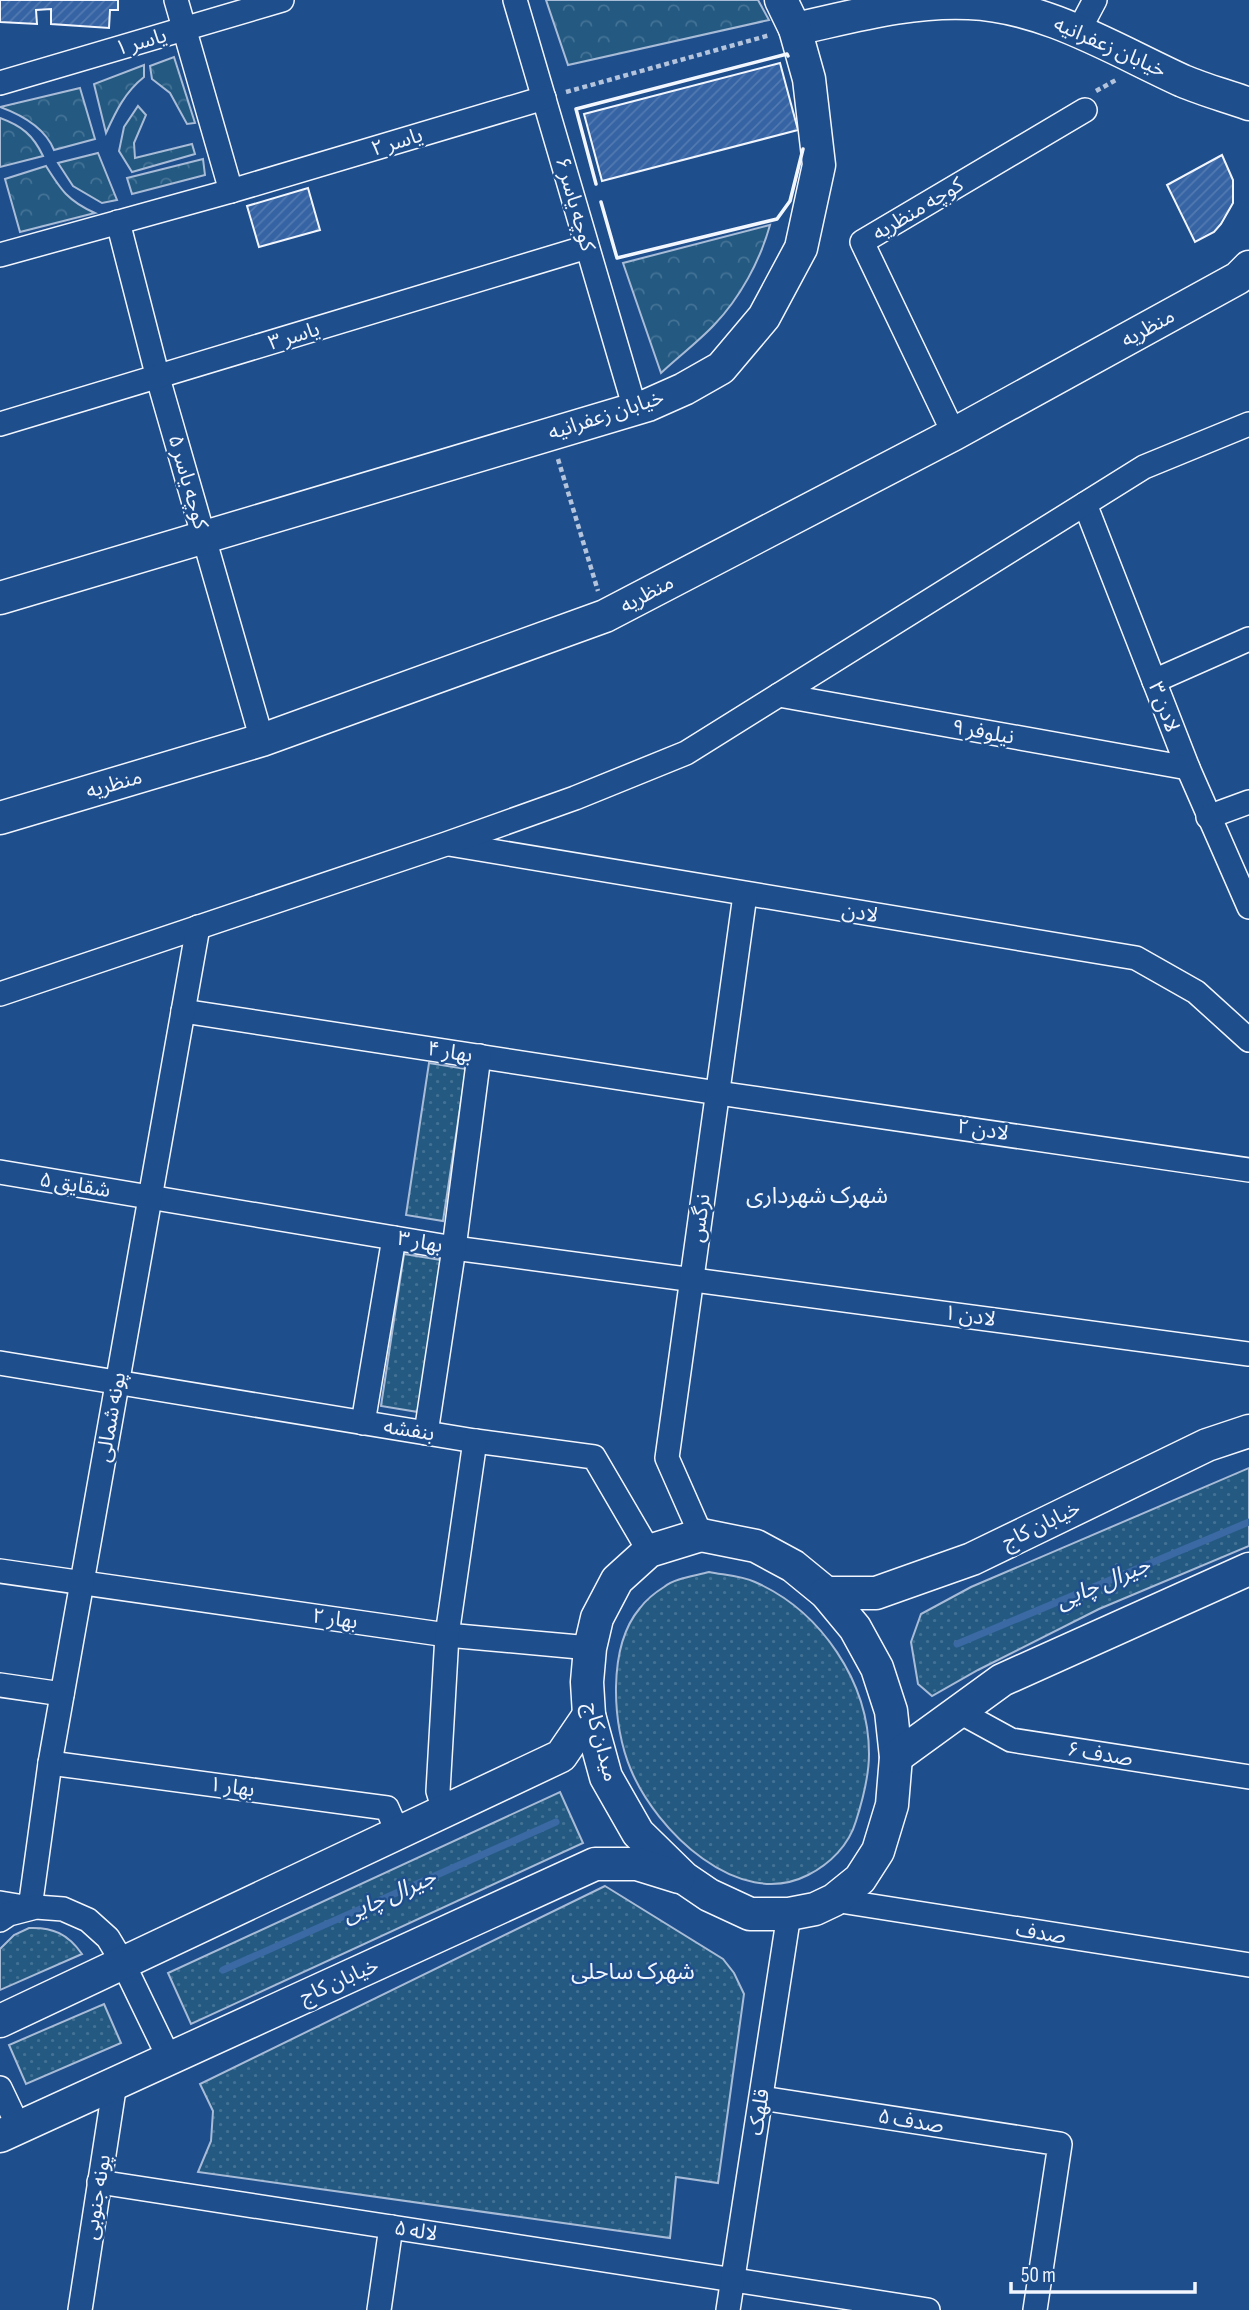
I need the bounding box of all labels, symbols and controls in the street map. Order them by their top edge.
street label: خیابان زعفرانیه [1050,11,1170,83]
street label: یاسر ۱ [112,23,170,61]
street label: یاسر ۲ [368,122,426,162]
street label: کوچه یاسر ۶ [550,154,600,254]
street label: کوچه منظریه [868,172,968,246]
street label: منظریه [1117,303,1179,353]
street label: یاسر ۳ [265,316,323,356]
street label: خیابان زعفرانیه [545,385,667,445]
street label: کوچه یاسر ۵ [163,432,213,532]
street label: منظریه [616,570,678,618]
street label: لادن ۳ [1143,678,1185,736]
street label: نیلوفر ۹ [950,714,1016,750]
street label: منظریه [83,764,145,804]
street label: لادن [840,898,880,928]
street label: بهار ۴ [426,1036,474,1068]
street label: لادن ۲ [956,1114,1010,1146]
street label: شقایق ۵ [38,1167,112,1203]
district label: شهرک شهرداری [746,1182,888,1210]
street label: نرگس [684,1192,716,1244]
street label: بهار ۳ [395,1226,445,1258]
street label: لادن ۱ [943,1300,997,1332]
street label: پونه شمالی [91,1370,131,1464]
street label: بنفشه [382,1414,436,1446]
street label: خیابان کاج [998,1495,1085,1556]
water label: جیرال چایی [1052,1550,1155,1615]
street label: بهار ۲ [311,1603,359,1635]
street label: میدان کاج [577,1700,624,1785]
street label: صدف ۶ [1065,1736,1135,1772]
street label: بهار ۱ [208,1771,256,1803]
water label: جیرال چایی [338,1863,441,1929]
street label: صدف [1014,1917,1068,1949]
street label: خیابان کاج [296,1953,383,2011]
district label: شهرک ساحلی [571,1958,695,1986]
street label: قلهک [743,2087,775,2137]
street label: صدف ۵ [876,2103,946,2139]
street label: پونه جنوبی [78,2153,116,2241]
street label: لاله ۵ [393,2215,439,2247]
scale bar [1011,2250,1195,2294]
text: 50 m [1021,2263,1056,2288]

